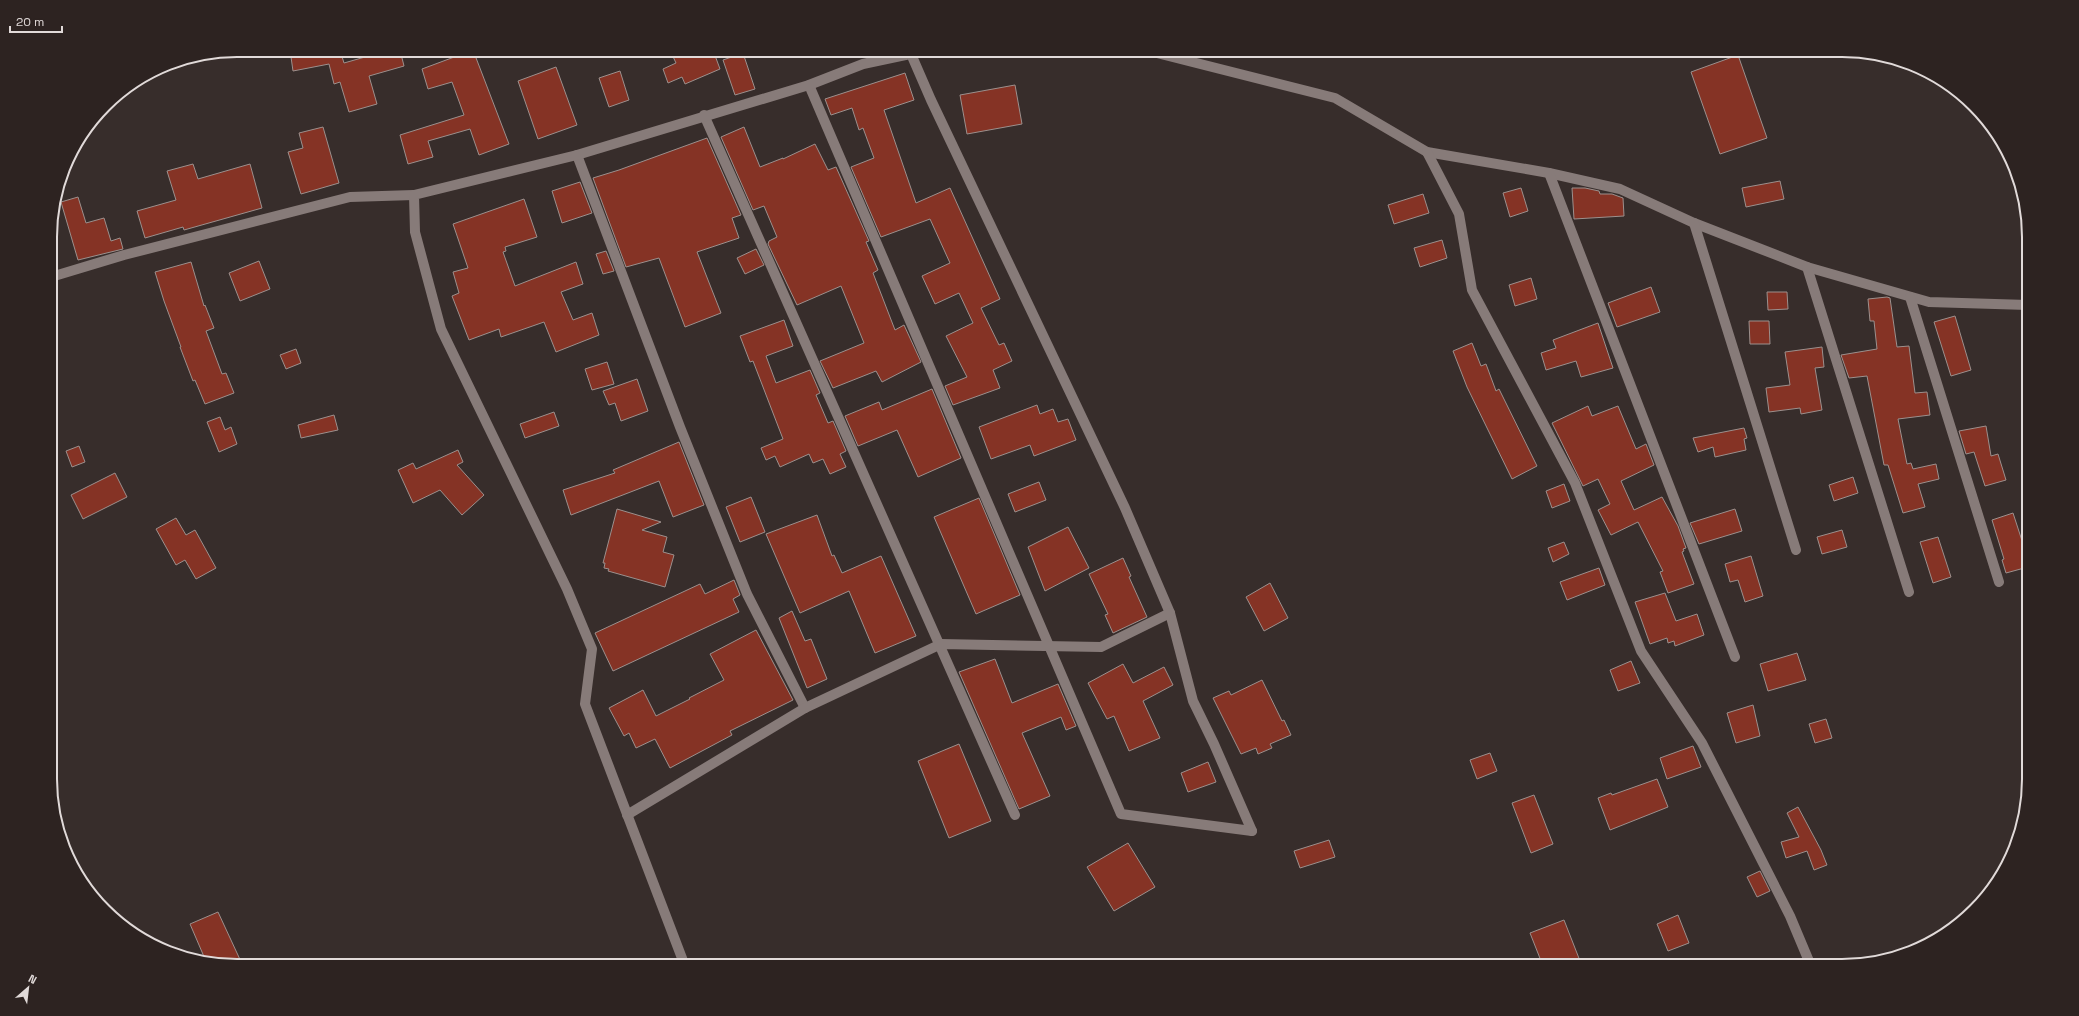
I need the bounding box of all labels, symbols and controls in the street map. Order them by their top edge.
scale bar [10,8,62,34]
text: 20 m [16,14,44,30]
north arrow [8,968,48,1008]
text: N [26,971,39,987]

